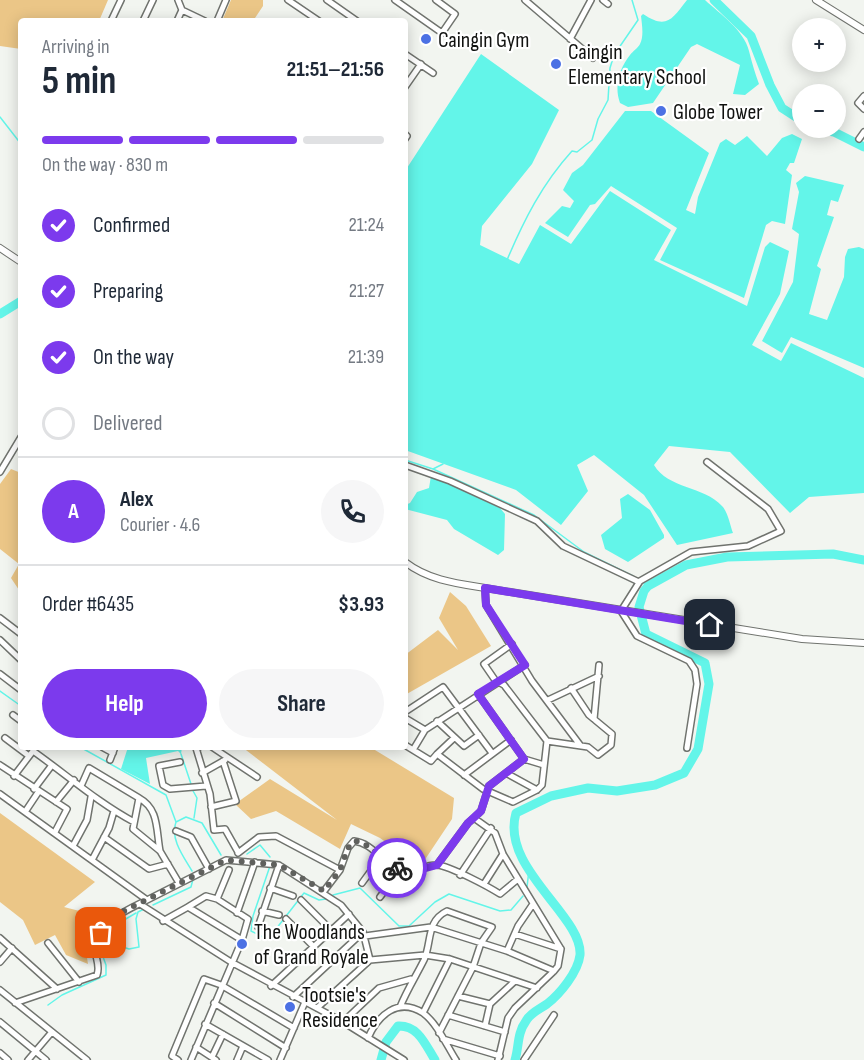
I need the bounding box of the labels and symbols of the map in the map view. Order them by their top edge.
place label: Caingin Gym [438,27,529,54]
marker: Caingin Gym [419,32,433,46]
place label: Caingin Elementary School [568,39,706,91]
marker: Caingin Elementary School [549,57,563,71]
place label: Globe Tower [673,99,763,126]
marker: Globe Tower [654,104,668,118]
pin [684,599,735,650]
courier [367,838,427,898]
pin [75,907,126,958]
place label: The Woodlands of Grand Royale [254,919,369,971]
marker: The Woodlands of Grand Royale [235,937,249,951]
place label: Tootsie's Residence [302,982,378,1034]
marker: Tootsie's Residence [283,1000,297,1014]

